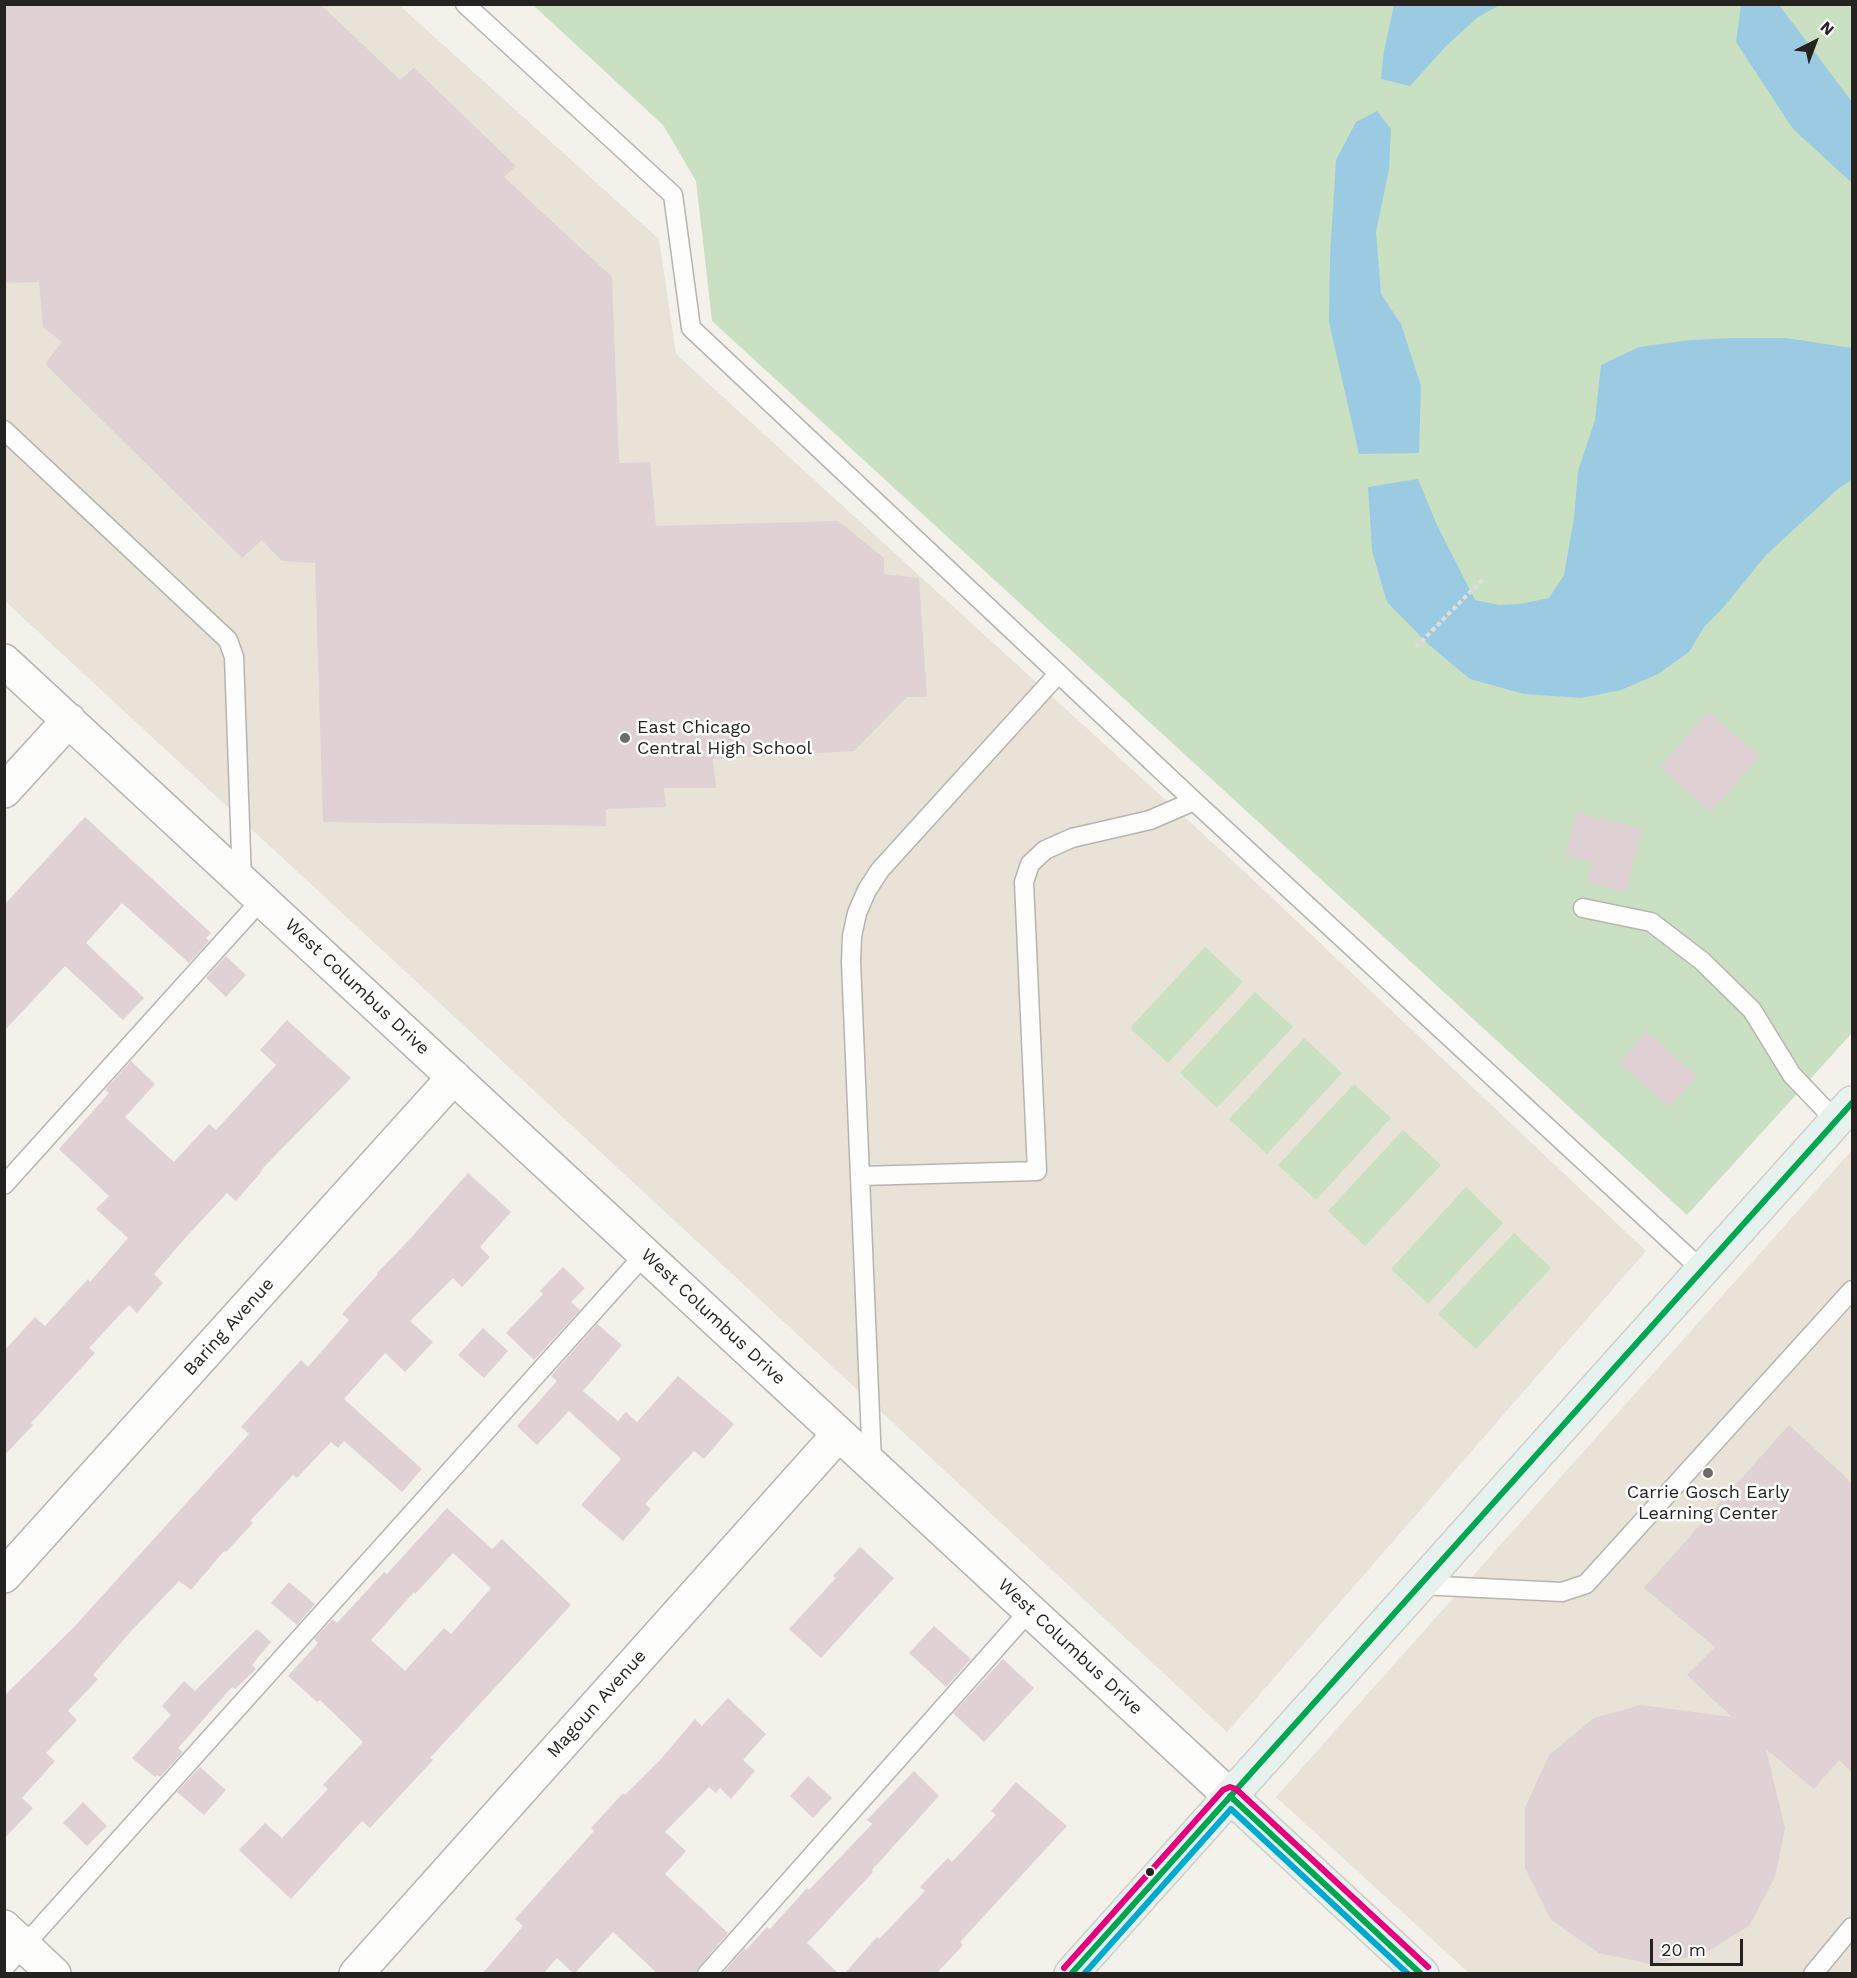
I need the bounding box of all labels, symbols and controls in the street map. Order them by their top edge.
north arrow [1785,12,1845,72]
text: N [1817,17,1838,39]
place label: East Chicago Central High School [637,717,812,760]
marker: East Chicago Central High School [618,731,632,745]
street label: West Columbus Drive [280,914,434,1060]
street label: West Columbus Drive [636,1244,790,1390]
street label: Baring Avenue [179,1273,279,1381]
marker: Carrie Gosch Early Learning Center [1701,1466,1715,1480]
place label: Carrie Gosch Early Learning Center [1627,1482,1789,1524]
street label: West Columbus Drive [993,1574,1147,1720]
street label: Magoun Avenue [543,1646,651,1762]
unlabelled marker [1144,1866,1156,1878]
scale bar [1653,1927,1746,1965]
text: 20 m [1661,1939,1706,1960]

